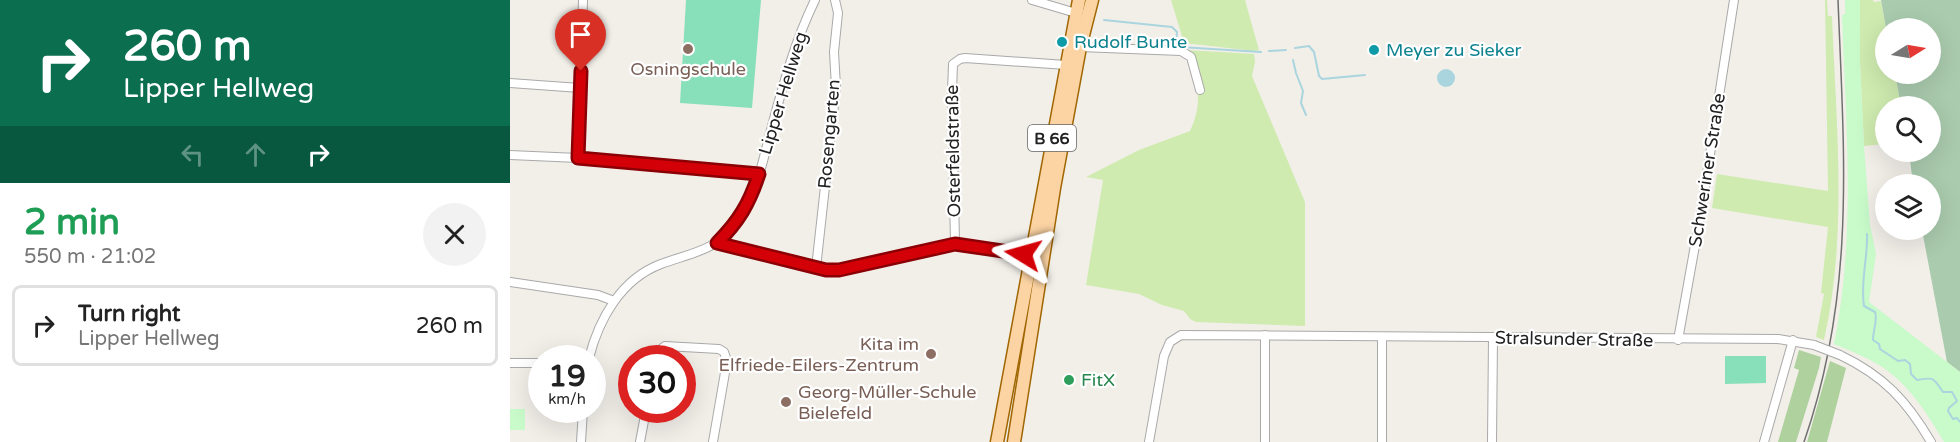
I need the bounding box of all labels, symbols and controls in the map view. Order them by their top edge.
pin [555,9,606,71]
icon: arrive [564,18,597,51]
north arrow [1875,18,1941,84]
map controls [1875,18,1941,240]
text: 260 m [123,21,252,72]
icon: right [24,24,102,102]
street label: Lipper Hellweg [754,29,812,157]
place label: Rudolf Bunte [1074,31,1187,53]
marker: Rudolf Bunte [1055,35,1069,49]
place label: Meyer zu Sieker [1386,39,1522,61]
marker: Osningschule [681,42,695,56]
marker: Meyer zu Sieker [1367,43,1381,57]
place label: Osningschule [630,58,746,80]
text: Lipper Hellweg [123,72,314,105]
street label: Rosengarten [813,78,845,190]
street label: Osterfeldstraße [941,84,965,218]
street label: Schweriner Straße [1684,91,1730,249]
button: search [1875,96,1941,162]
road number: B 66 [1028,125,1076,151]
icon: left [176,138,209,171]
icon: ahead [239,138,272,171]
icon: right [302,138,335,171]
button: layers [1875,174,1941,240]
text: 2 min [24,201,120,244]
button: close [423,203,486,266]
position arrow [991,222,1055,286]
text: 550 m · 21:02 [24,245,156,269]
text: Turn right [78,301,180,327]
icon: right [27,309,60,342]
text: 260 m [416,313,483,339]
text: Lipper Hellweg [78,327,220,351]
street label: Stralsunder Straße [1495,327,1653,351]
place label: Kita im Elfriede-Eilers-Zentrum [719,333,919,376]
speed limit sign: 30 [618,345,696,423]
marker: Kita im Elfriede-Eilers-Zentrum [924,347,938,361]
text: 19 [548,358,586,395]
place label: FitX [1081,369,1115,391]
marker: FitX [1062,373,1076,387]
place label: Georg-Müller-Schule Bielefeld [798,381,976,424]
text: km/h [548,390,586,408]
marker: Georg-Müller-Schule Bielefeld [779,395,793,409]

